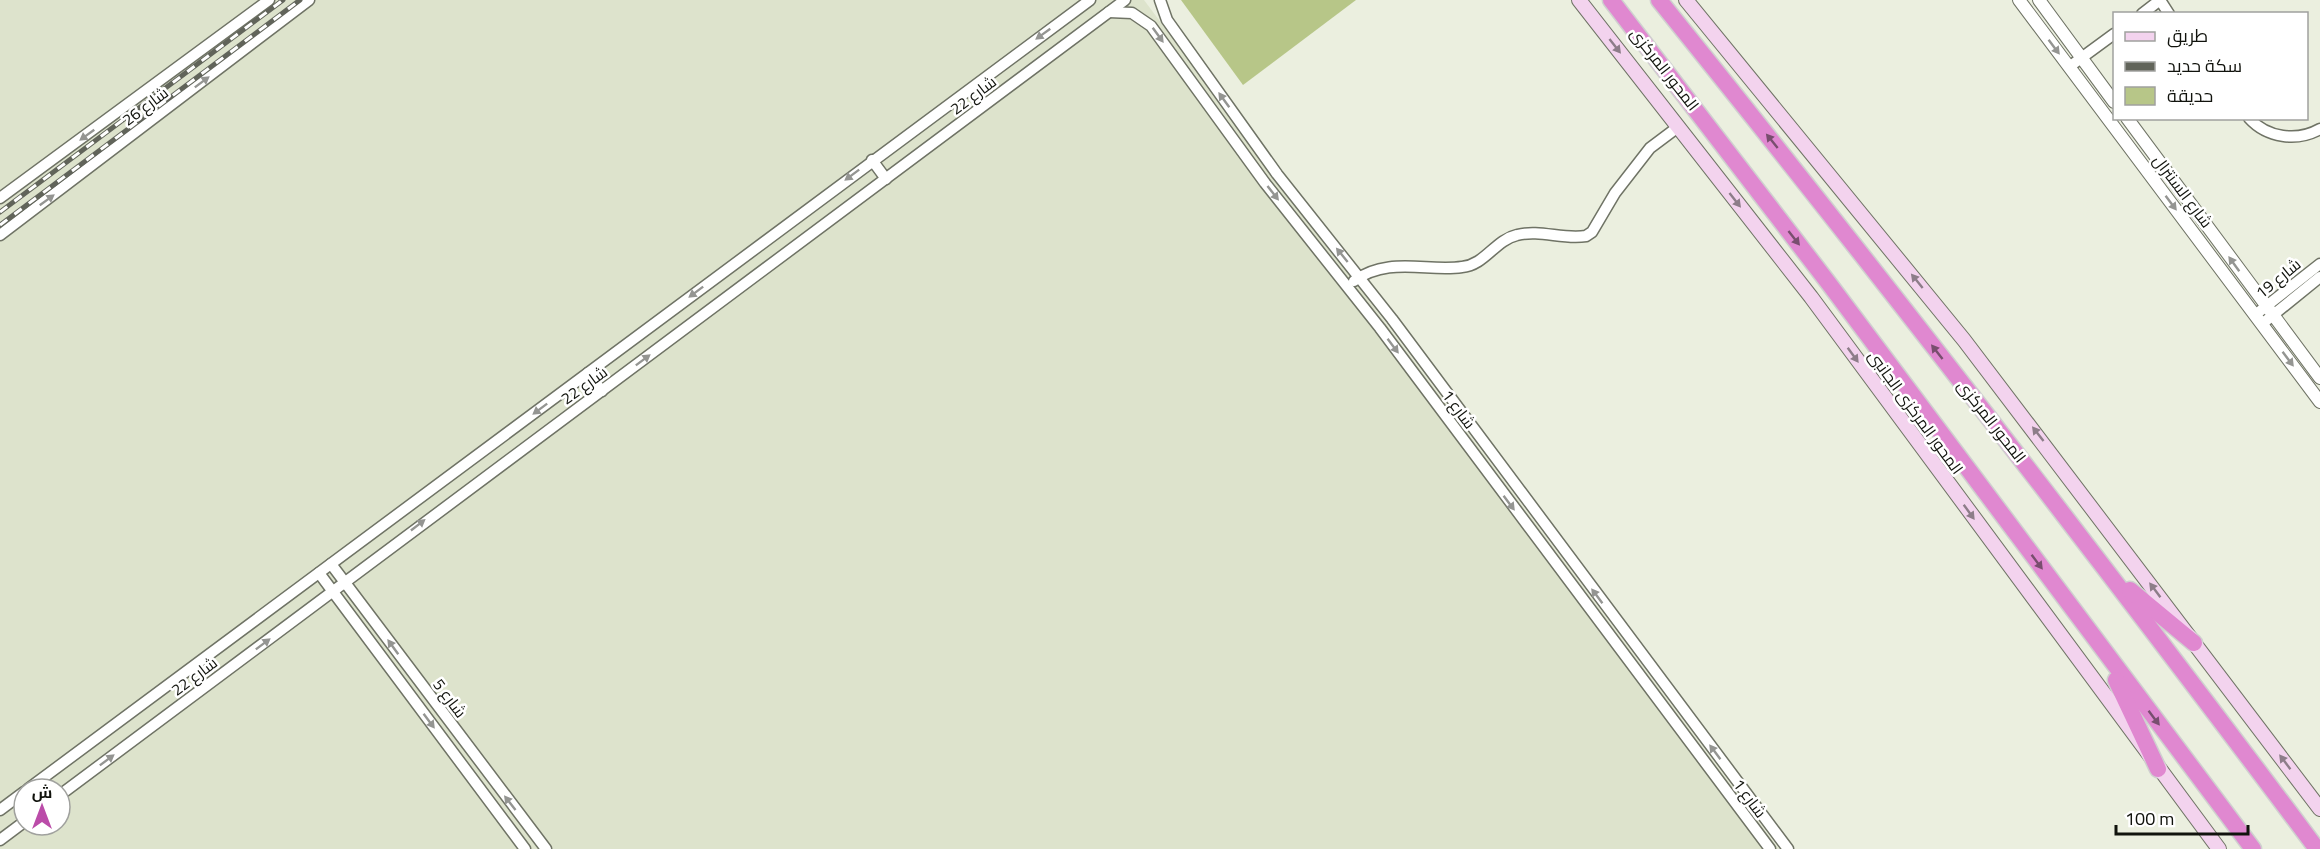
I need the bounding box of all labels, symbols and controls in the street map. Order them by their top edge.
legend [2113,12,2308,120]
text: طريق [2167,19,2208,52]
street label: المحور المركزى [1623,21,1707,117]
one-way arrow [1152,27,1164,43]
one-way arrow [1035,28,1051,40]
one-way arrow [1609,39,1621,54]
one-way arrow [2048,39,2060,54]
text: سكة حديد [2167,49,2242,82]
street label: شارع 22 [943,67,1003,123]
one-way arrow [193,76,209,88]
street label: شارع 26 [115,78,175,134]
text: حديقة [2167,79,2213,112]
one-way arrow [1219,92,1230,108]
one-way arrow [79,128,94,140]
one-way arrow [1766,133,1779,149]
street label: شارع السنترال [2145,148,2221,234]
one-way arrow [845,169,860,181]
one-way arrow [1266,185,1278,200]
one-way arrow [1728,192,1741,208]
one-way arrow [39,195,54,207]
one-way arrow [2165,195,2177,211]
one-way arrow [1788,231,1800,246]
one-way arrow [1336,247,1349,263]
street label: شارع 19 [2248,250,2308,306]
one-way arrow [2228,256,2240,272]
one-way arrow [1910,273,1923,289]
one-way arrow [688,286,704,299]
one-way arrow [1387,338,1399,354]
street label: المحور المركزى الجانبى [1860,343,1972,481]
one-way arrow [1932,344,1944,359]
one-way arrow [1847,347,1860,363]
one-way arrow [2282,351,2294,367]
one-way arrow [635,354,651,366]
street label: شارع 22 [554,357,614,413]
street label: المحور المركزى [1950,373,2034,469]
street label: شارع 1 [1434,383,1484,435]
one-way arrow [532,403,548,415]
one-way arrow [2032,426,2044,441]
one-way arrow [1503,495,1515,510]
one-way arrow [1963,503,1975,519]
one-way arrow [411,520,426,532]
one-way arrow [2031,554,2043,570]
one-way arrow [2149,582,2161,597]
one-way arrow [1591,588,1604,604]
one-way arrow [256,638,271,650]
one-way arrow [387,639,399,655]
street label: شارع 22 [164,648,224,704]
street label: شارع 5 [425,672,475,724]
one-way arrow [2148,710,2160,726]
one-way arrow [423,714,435,729]
one-way arrow [1709,744,1721,759]
one-way arrow [98,754,114,766]
one-way arrow [2278,754,2291,770]
street label: شارع 1 [1725,772,1775,824]
north arrow [12,777,72,837]
text: ش [32,777,52,807]
one-way arrow [505,795,517,810]
scale bar [2116,798,2248,836]
text: 100 m [2125,802,2174,835]

